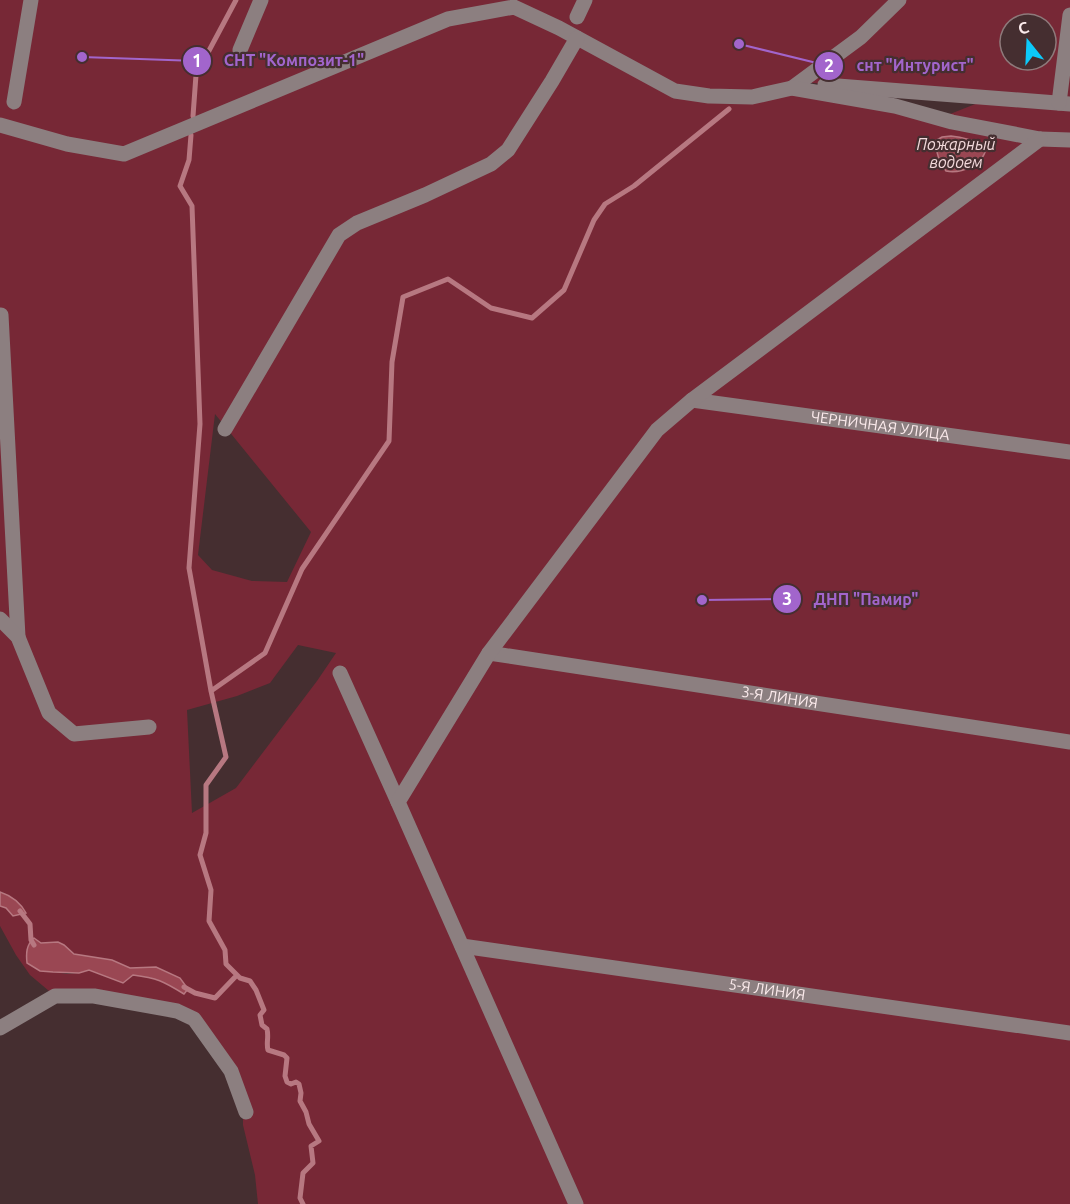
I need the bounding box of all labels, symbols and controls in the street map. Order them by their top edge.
north arrow [998,12,1058,72]
text: С [1016,18,1031,38]
callout: СНТ "Композит-1" [182,44,376,78]
callout: снт "Интурист" [814,49,986,83]
text: 1 [192,50,202,70]
text: СНТ "Композит-1" [224,51,364,69]
text: 2 [824,55,834,75]
text: снт "Интурист" [856,56,974,74]
water label: Пожарный водоем [917,135,996,171]
street label: ЧЕРНИЧНАЯ УЛИЦА [810,407,951,443]
callout: ДНП "Памир" [772,582,931,616]
text: 3 [782,588,792,608]
text: ДНП "Памир" [813,590,919,608]
street label: 3-Я ЛИНИЯ [740,683,819,711]
street label: 5-Я ЛИНИЯ [728,975,806,1003]

